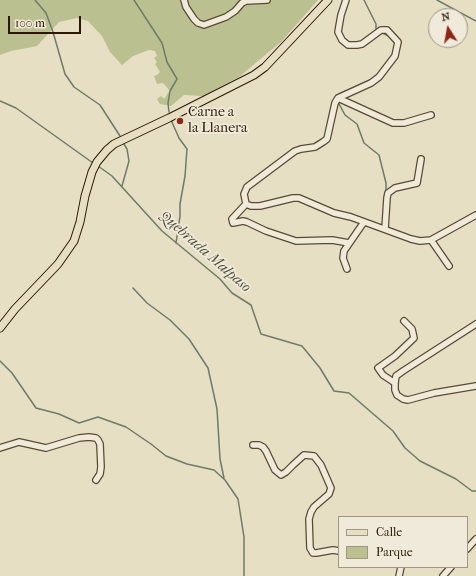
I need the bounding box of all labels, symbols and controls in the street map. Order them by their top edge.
scale bar [10,8,83,34]
north arrow [428,8,468,48]
text: N [440,10,451,24]
text: 100 m [15,16,45,30]
place label: Carne a la Llanera [188,105,248,138]
marker: Carne a la Llanera [175,116,185,126]
water label: Quebrada Malpaso [156,207,254,297]
legend [338,516,468,568]
text: Calle [376,525,402,539]
text: Parque [376,545,413,559]

